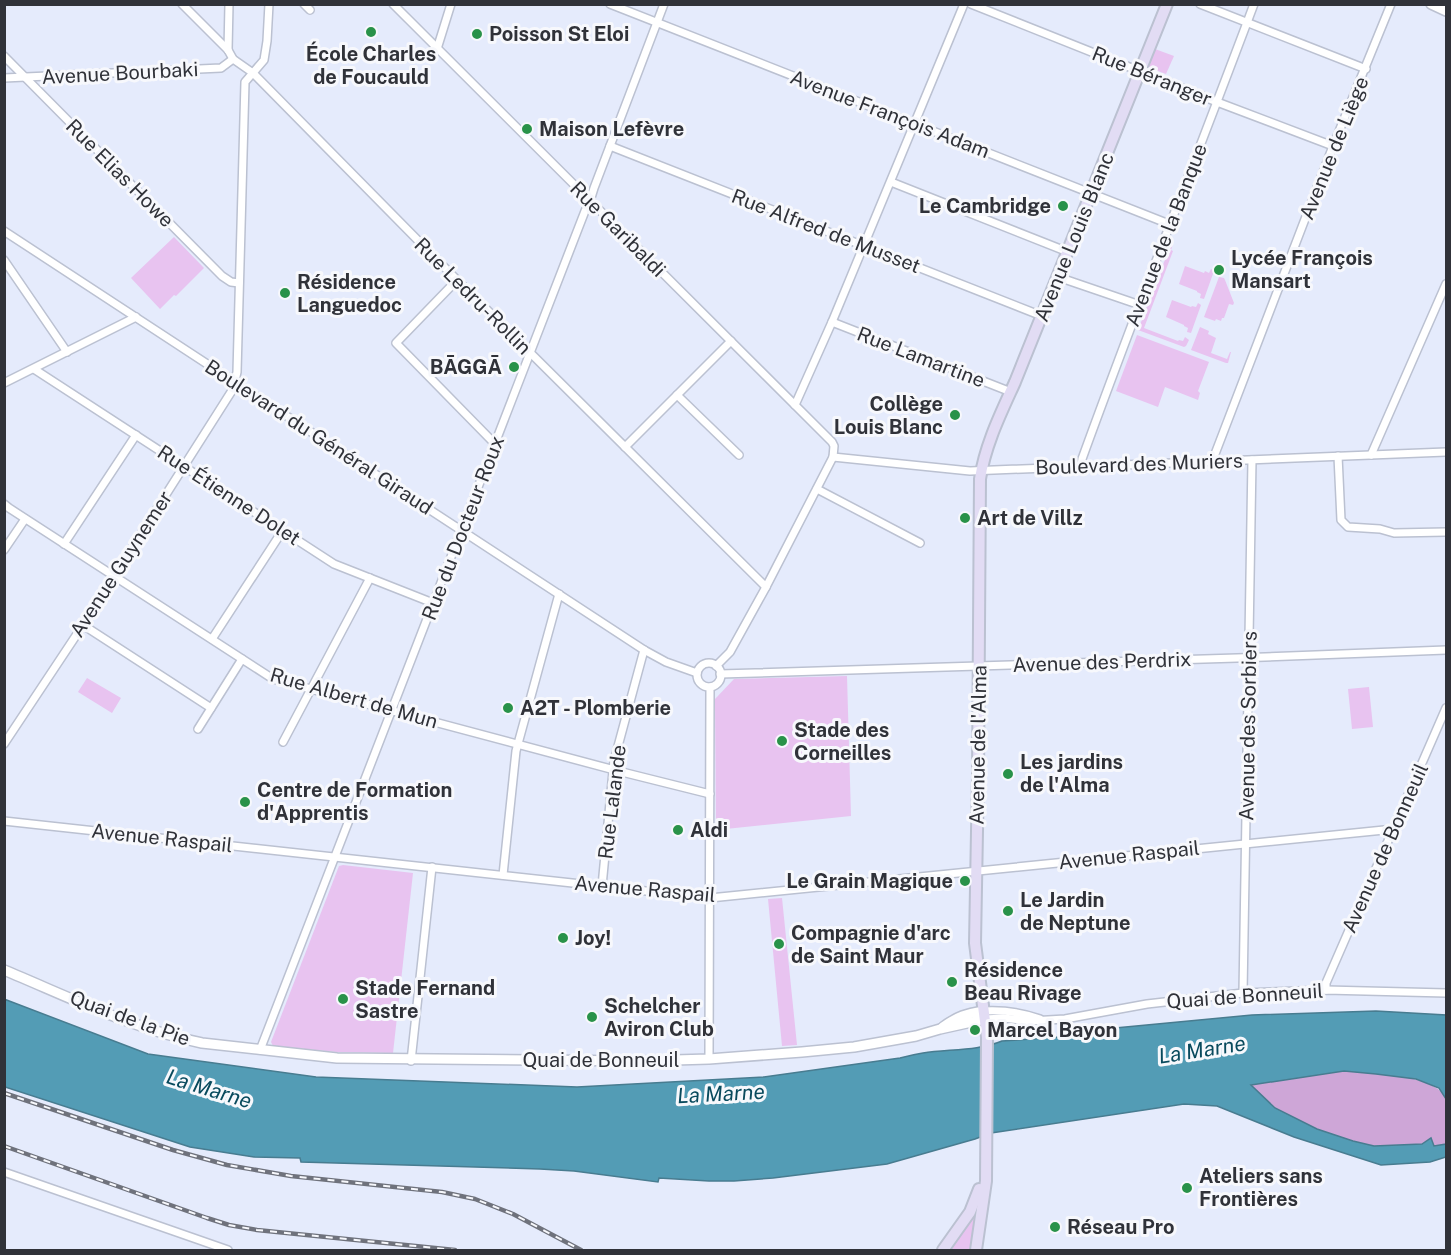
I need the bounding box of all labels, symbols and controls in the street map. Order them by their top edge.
place label: Poisson St Eloi [489,22,629,46]
marker: École Charles de Foucauld [364,25,378,39]
marker: Poisson St Eloi [470,27,484,41]
place label: École Charles de Foucauld [306,41,436,89]
street label: Rue Béranger [1089,41,1216,111]
street label: Avenue Bourbaki [41,57,199,89]
street label: Avenue François Adam [787,65,993,163]
street label: Avenue de Liège [1294,73,1374,223]
street label: Rue Elias Howe [61,114,179,232]
place label: Maison Lefèvre [539,117,684,141]
marker: Maison Lefèvre [520,122,534,136]
street label: Avenue de la Banque [1120,140,1212,330]
street label: Avenue Louis Blanc [1029,149,1119,325]
street label: Rue Garibaldi [565,176,671,282]
street label: Rue Alfred de Musset [728,184,924,278]
place label: Le Cambridge [919,194,1051,218]
marker: Le Cambridge [1056,199,1070,213]
street label: Rue Ledru-Rollin [410,233,536,359]
place label: Lycée François Mansart [1231,246,1373,293]
marker: Lycée François Mansart [1212,263,1226,277]
place label: Résidence Languedoc [297,270,402,317]
marker: Résidence Languedoc [278,286,292,300]
street label: Rue Lamartine [854,322,988,392]
street label: Boulevard du Général Giraud [201,354,437,520]
place label: BĀGGĀ [430,355,502,379]
marker: BĀGGĀ [507,360,521,374]
place label: Collège Louis Blanc [834,392,943,439]
marker: Collège Louis Blanc [948,408,962,422]
street label: Rue du Docteur Roux [417,433,509,623]
street label: Rue Étienne Dolet [153,439,305,550]
street label: Boulevard des Muriers [1035,448,1243,480]
street label: Avenue Guynemer [65,486,177,642]
place label: Art de Villz [977,506,1083,530]
marker: Art de Villz [958,511,972,525]
street label: Avenue des Sorbiers [1234,631,1262,821]
street label: Avenue des Perdrix [1012,647,1192,677]
street label: Rue Albert de Mun [267,663,441,733]
street label: Avenue de l'Alma [965,665,991,825]
place label: A2T - Plomberie [520,696,671,720]
marker: A2T - Plomberie [501,701,515,715]
place label: Stade des Corneilles [794,718,891,765]
marker: Stade des Corneilles [775,734,789,748]
street label: Rue Lalande [593,743,631,861]
place label: Les jardins de l'Alma [1020,750,1123,797]
street label: Avenue de Bonneuil [1337,759,1433,937]
marker: Les jardins de l'Alma [1001,767,1015,781]
place label: Centre de Formation d'Apprentis [257,778,452,825]
marker: Centre de Formation d'Apprentis [238,795,252,809]
place label: Aldi [690,818,728,842]
street label: Avenue Raspail [90,819,234,857]
marker: Aldi [671,823,685,837]
street label: Avenue Raspail [1057,836,1201,874]
place label: Le Grain Magique [786,869,953,893]
street label: Avenue Raspail [573,871,717,907]
marker: Le Grain Magique [958,874,972,888]
place label: Le Jardin de Neptune [1020,888,1130,935]
marker: Le Jardin de Neptune [1001,904,1015,918]
place label: Compagnie d'arc de Saint Maur [791,921,951,968]
place label: Joy! [575,926,611,950]
marker: Joy! [556,931,570,945]
marker: Compagnie d'arc de Saint Maur [772,937,786,951]
place label: Résidence Beau Rivage [964,958,1081,1005]
marker: Résidence Beau Rivage [945,975,959,989]
place label: Stade Fernand Sastre [355,976,495,1023]
street label: Quai de Bonneuil [1166,979,1324,1013]
street label: Quai de la Pie [67,985,193,1051]
marker: Stade Fernand Sastre [336,992,350,1006]
place label: Schelcher Aviron Club [604,994,714,1041]
marker: Schelcher Aviron Club [585,1010,599,1024]
place label: Marcel Bayon [987,1018,1117,1042]
marker: Marcel Bayon [968,1023,982,1037]
water label: La Marne [1157,1030,1247,1069]
street label: Quai de Bonneuil [522,1048,680,1072]
water label: La Marne [164,1064,255,1113]
water label: La Marne [677,1079,765,1108]
place label: Ateliers sans Frontières [1199,1164,1323,1211]
marker: Ateliers sans Frontières [1180,1181,1194,1195]
place label: Réseau Pro [1067,1215,1175,1239]
marker: Réseau Pro [1048,1220,1062,1234]

